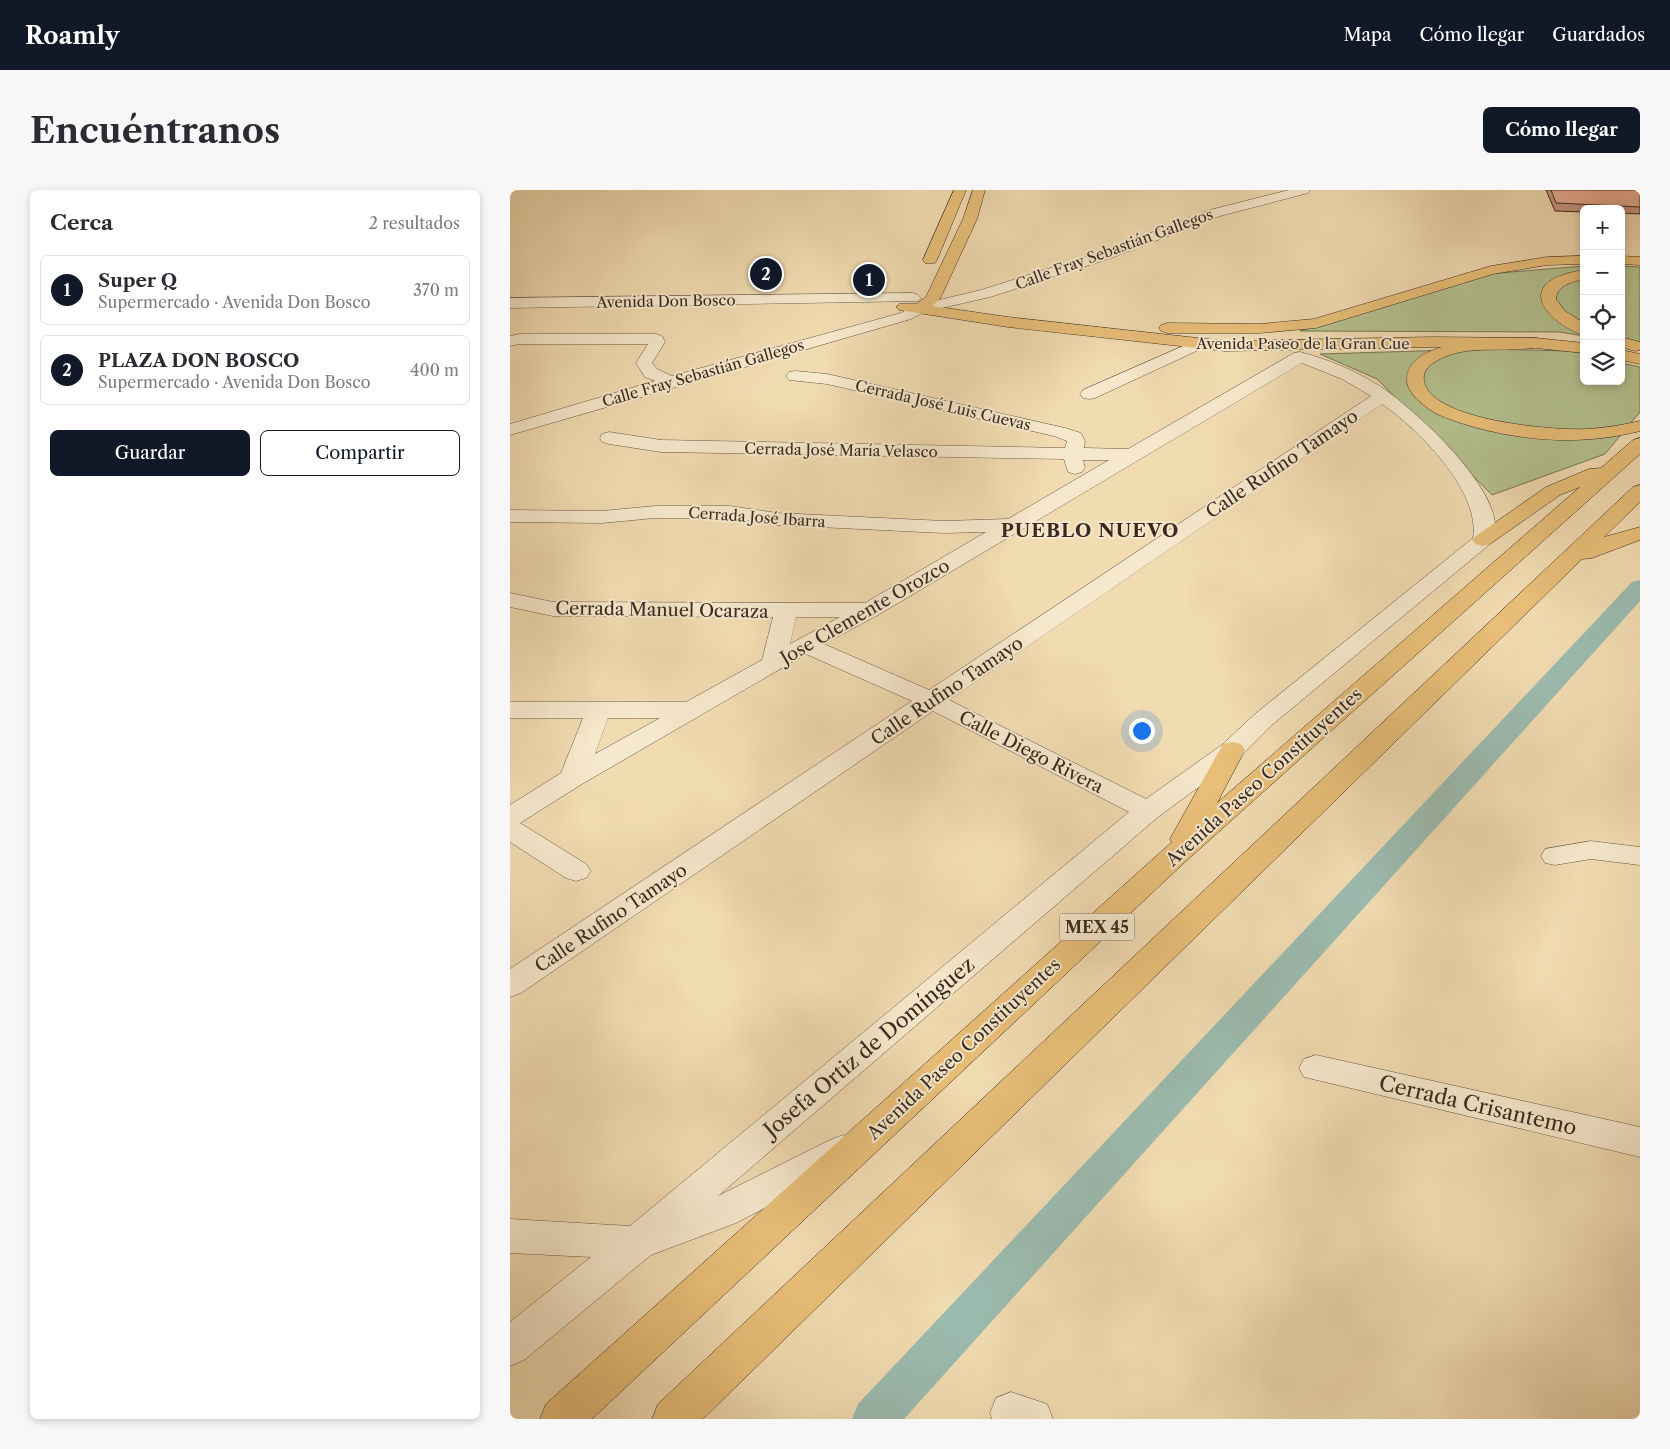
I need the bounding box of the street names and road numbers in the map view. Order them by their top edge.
street label: Calle Fray Sebastián Gallegos [1013,204,1215,294]
street label: Avenida Don Bosco [595,290,736,312]
street label: Avenida Paseo de la Gran Cue [1195,334,1410,353]
street label: Calle Fray Sebastián Gallegos [600,335,806,411]
street label: Cerrada José Luis Cuevas [853,376,1033,434]
street label: Calle Rufino Tamayo [1202,405,1362,523]
street label: Cerrada José María Velasco [744,439,938,461]
street label: Cerrada José Ibarra [688,503,826,531]
street label: Jose Clemente Orozco [774,555,953,671]
street label: Cerrada Manuel Ocaraza [555,597,769,623]
street label: Calle Rufino Tamayo [867,632,1027,750]
street label: Avenida Paseo Constituyentes [1161,683,1367,872]
street label: Calle Diego Rivera [955,706,1107,798]
street label: Calle Rufino Tamayo [531,859,691,977]
road number: MEX 45 [1060,914,1134,940]
street label: Josefa Ortiz de Domínguez [756,952,979,1144]
street label: Avenida Paseo Constituyentes [862,954,1065,1145]
street label: Cerrada Crisantemo [1377,1070,1579,1140]

